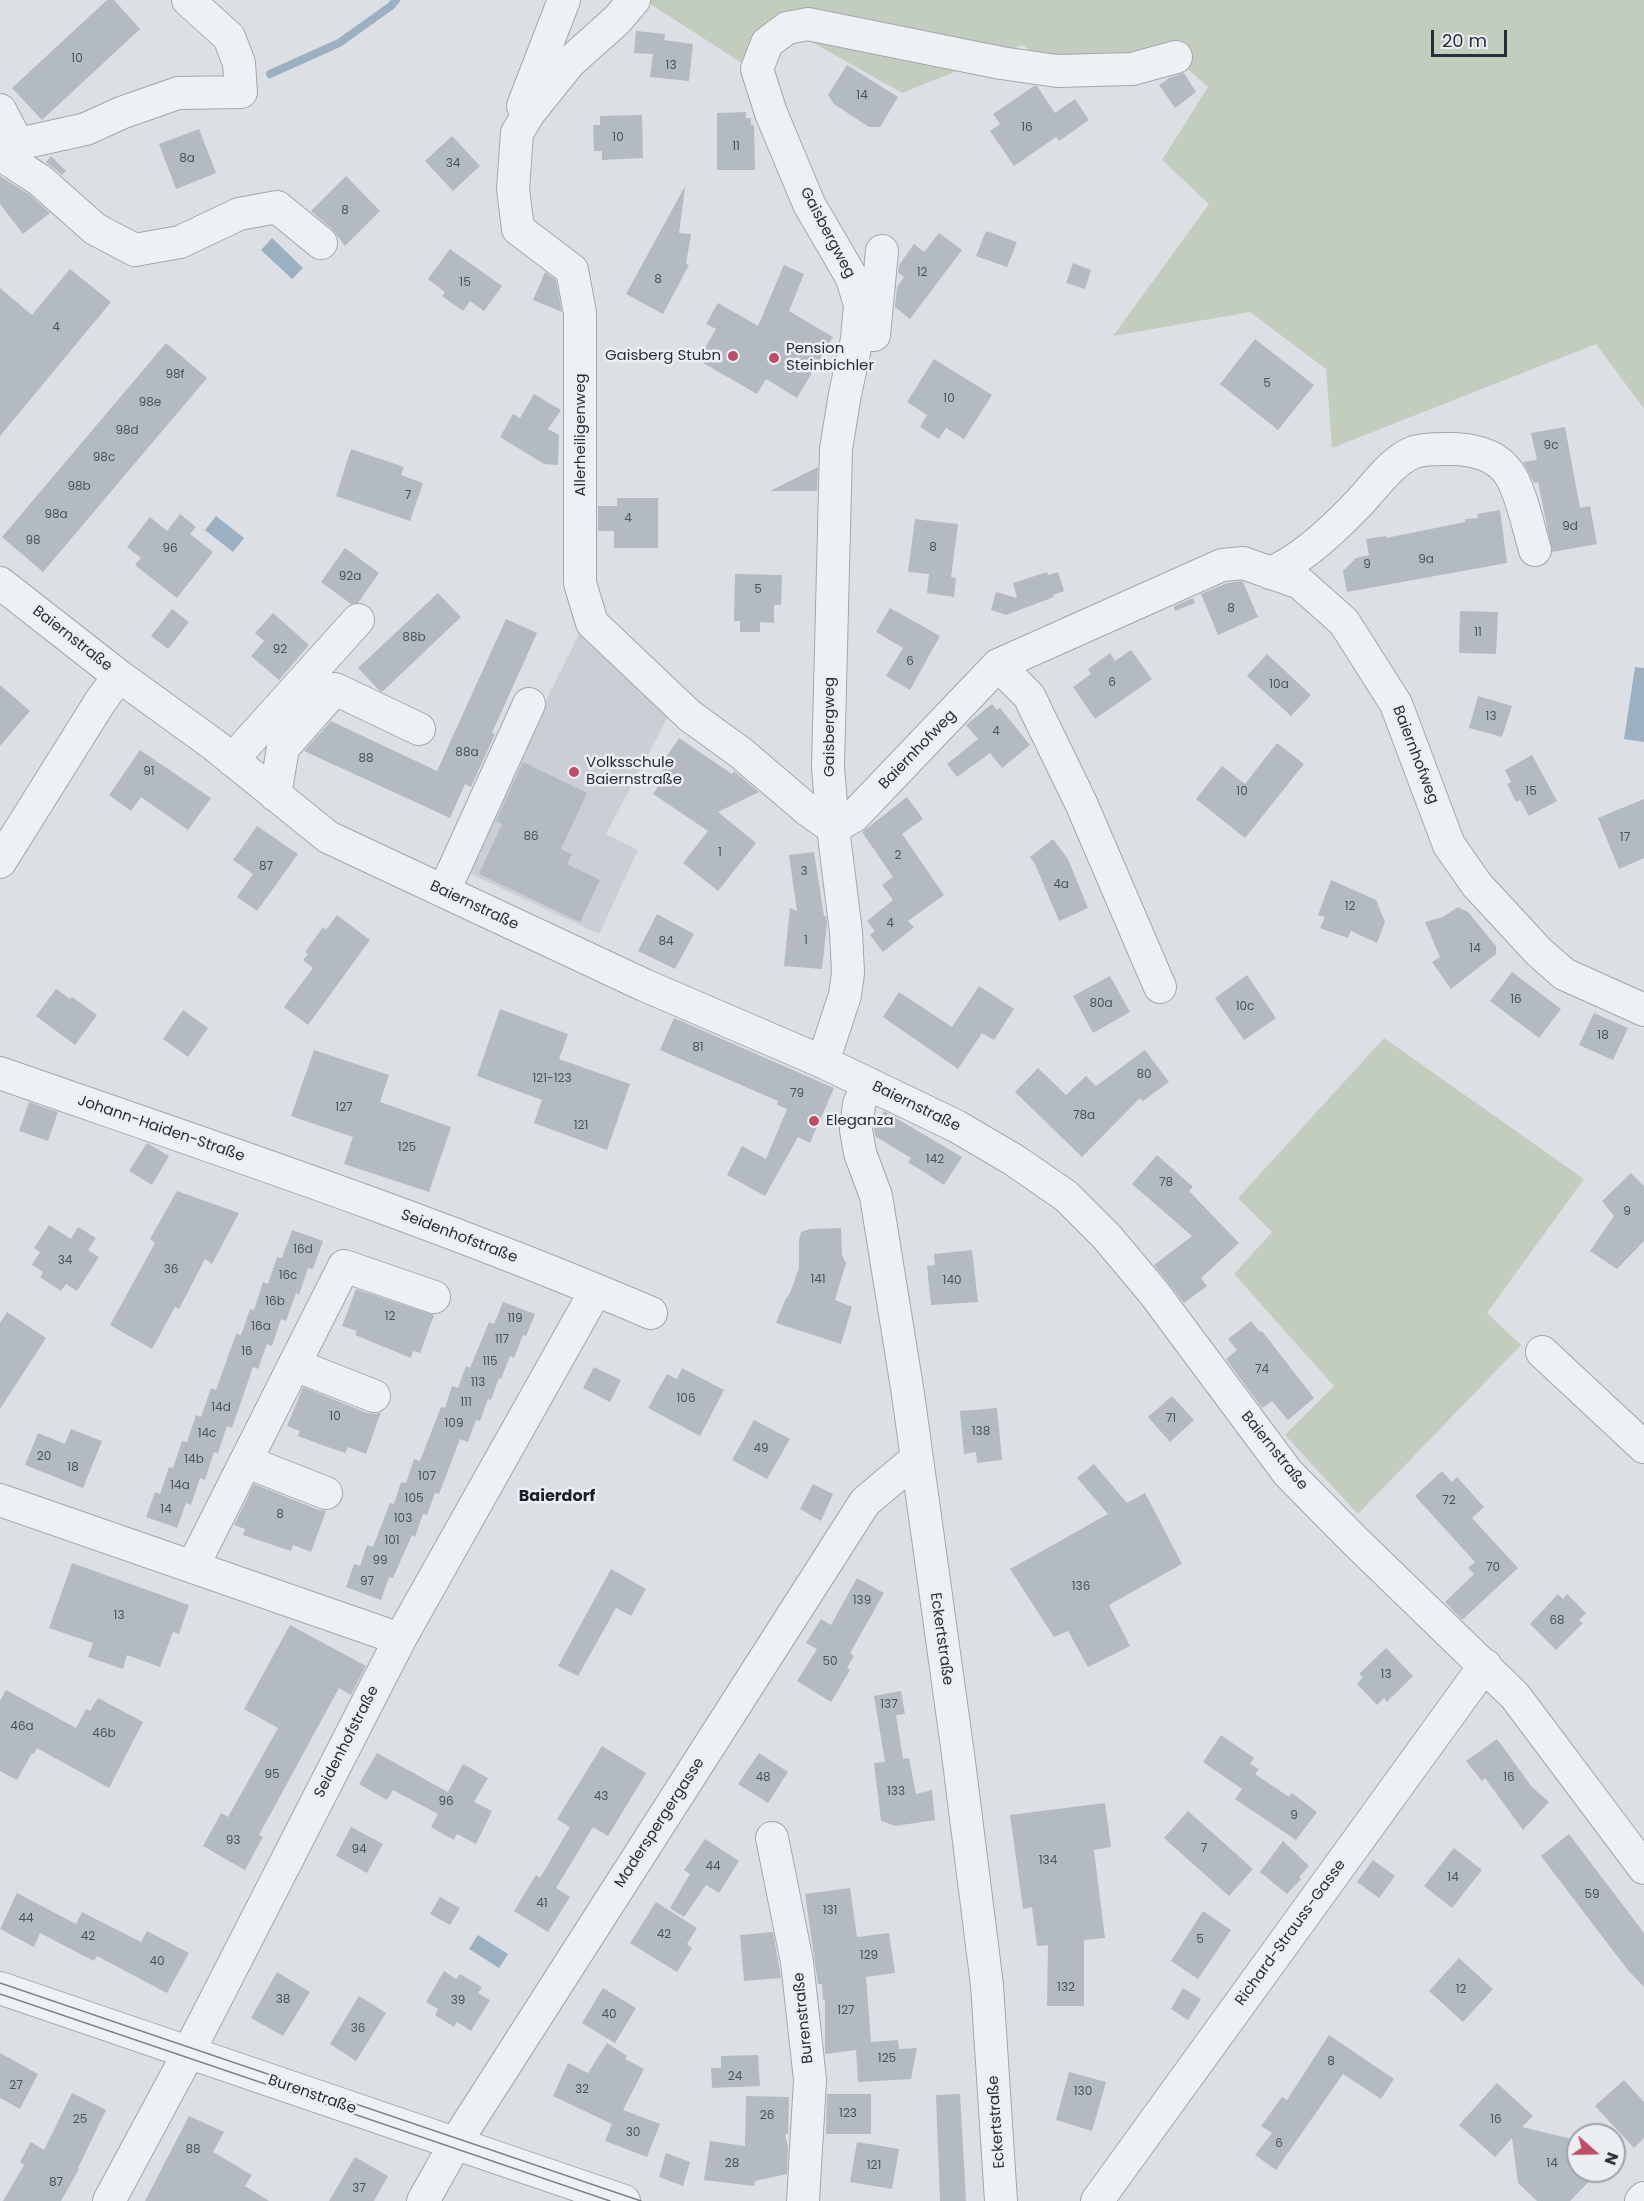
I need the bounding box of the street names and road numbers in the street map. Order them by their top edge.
street label: Gaisbergweg [796,185,858,281]
street label: Allerheiligenweg [572,373,590,497]
street label: Baiernstraße [29,602,115,676]
street label: Gaisbergweg [821,677,839,777]
street label: Baiernhofweg [1388,704,1442,806]
street label: Baiernhofweg [876,707,960,793]
street label: Baiernstraße [427,878,521,934]
street label: Baiernstraße [869,1078,963,1136]
street label: Johann-Haiden-Straße [75,1092,247,1166]
street label: Seidenhofstraße [398,1206,520,1268]
street label: Baiernstraße [1237,1408,1311,1494]
street label: Eckertstraße [926,1591,956,1687]
street label: Seidenhofstraße [311,1683,383,1801]
street label: Maderspergergasse [611,1755,709,1891]
street label: Richard-Strauss-Gasse [1232,1857,1350,2009]
street label: Burenstraße [790,1971,818,2065]
street label: Burenstraße [266,2072,358,2118]
street label: Eckertstraße [985,2075,1009,2169]

